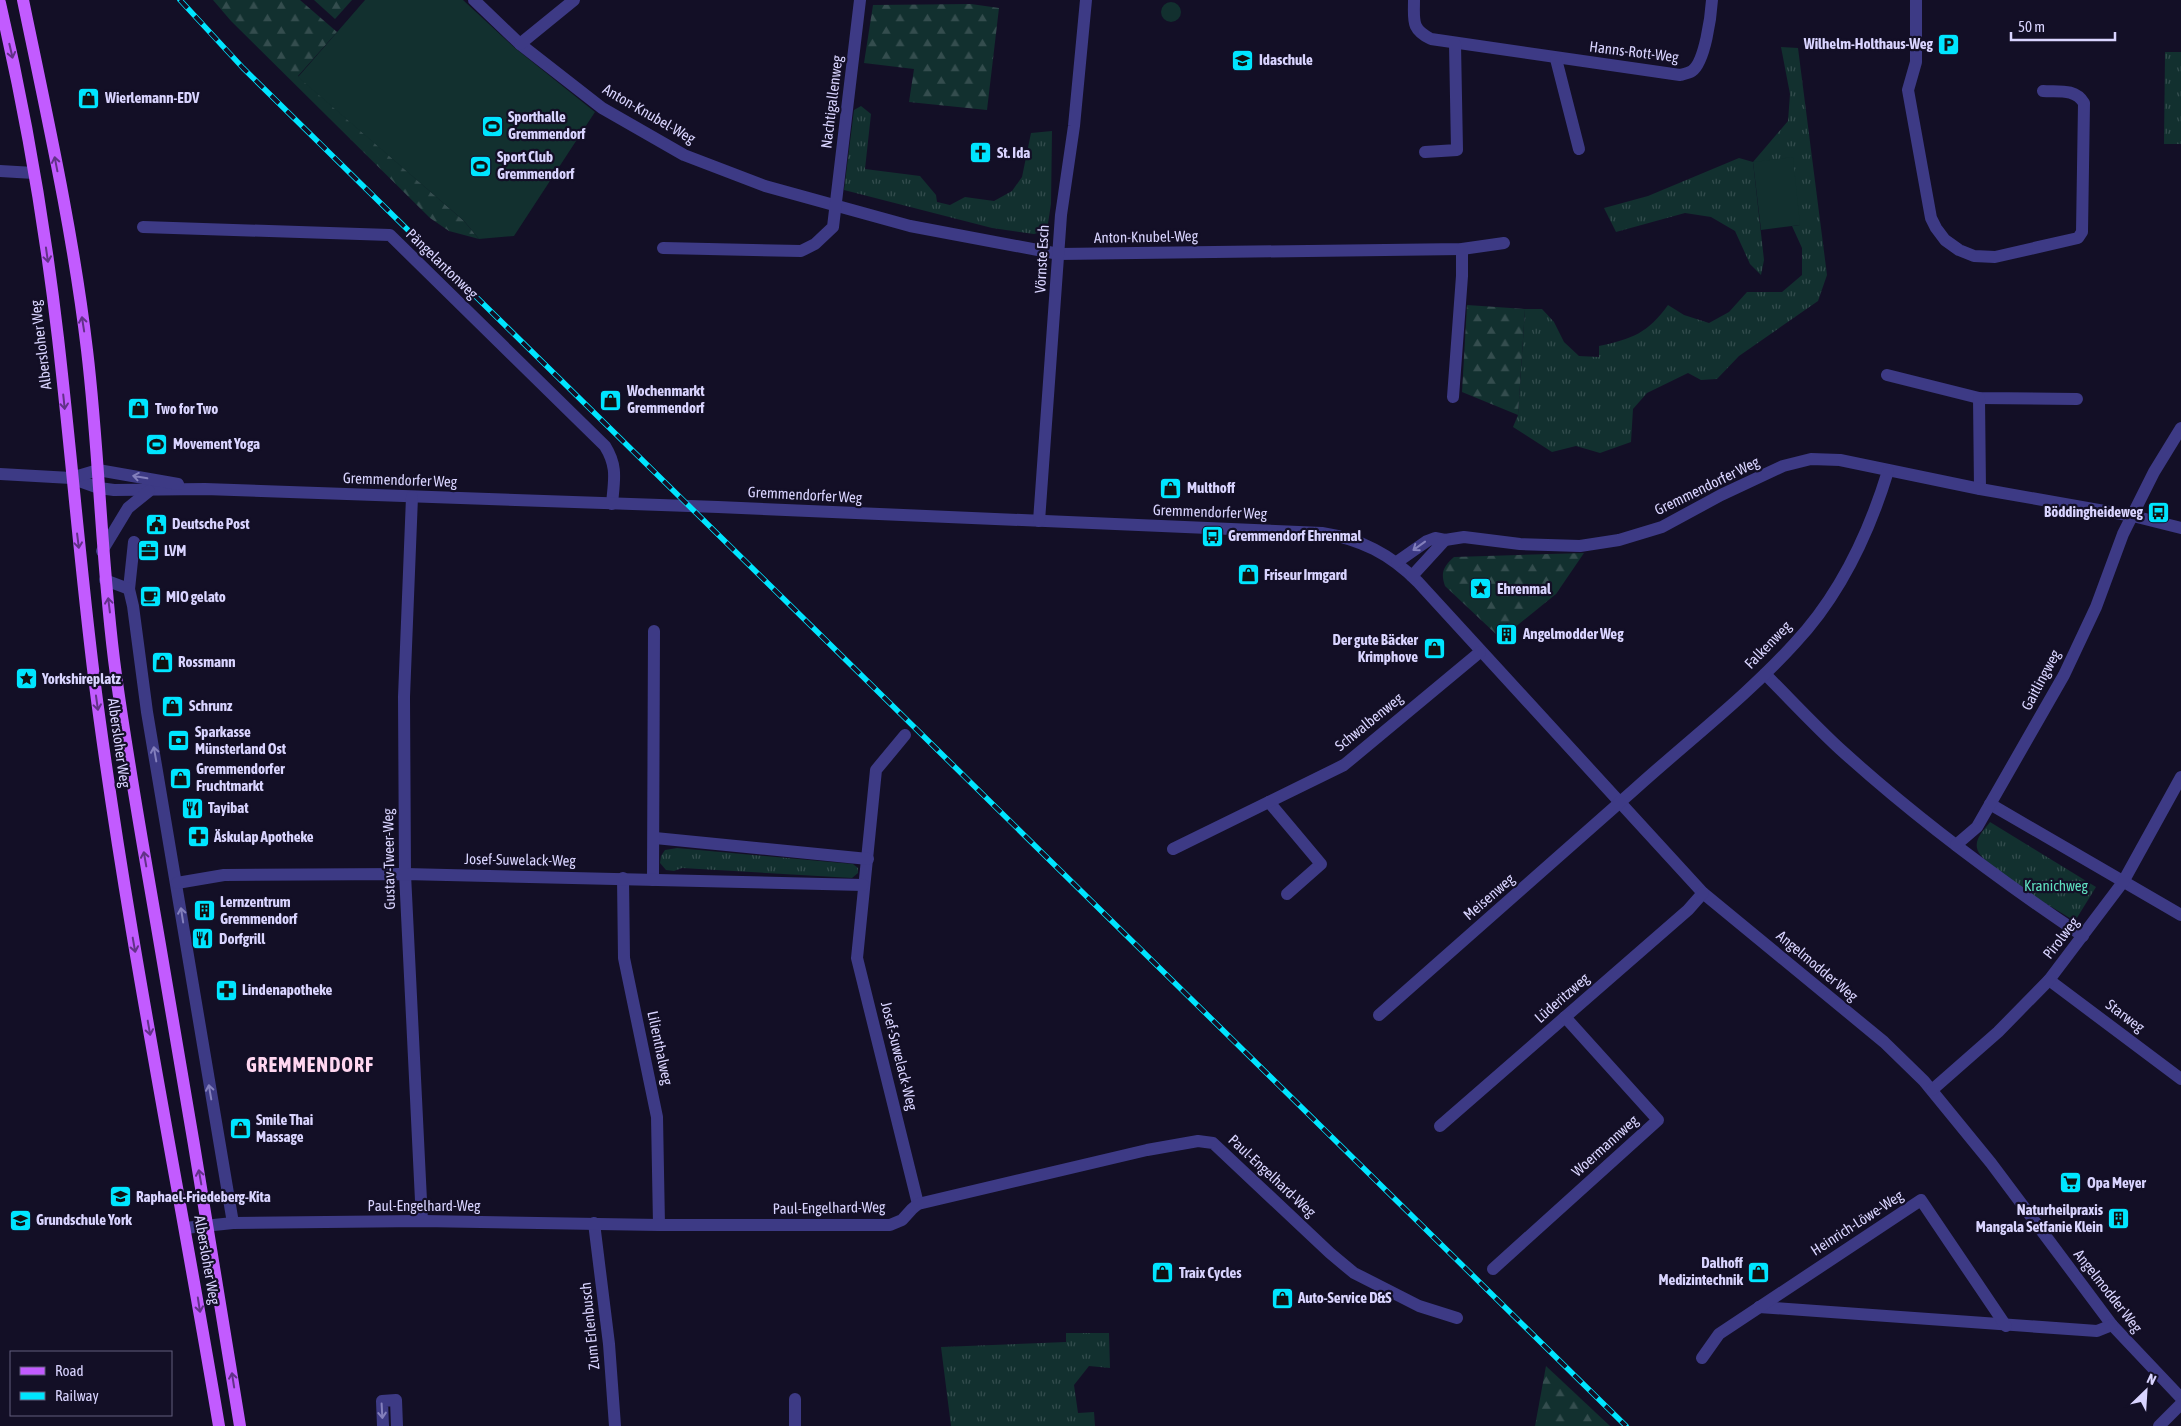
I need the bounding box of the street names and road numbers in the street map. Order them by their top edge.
street label: Hanns-Rott-Weg [1588,38,1680,65]
street label: Nachtigallenweg [817,54,846,149]
street label: Anton-Knubel-Weg [600,80,699,147]
street label: Vörnste Esch [1031,224,1052,294]
street label: Pängelantonweg [403,225,482,302]
street label: Anton-Knubel-Weg [1094,227,1199,246]
street label: Albersloher Weg [27,299,54,391]
street label: Gremmendorfer Weg [1652,453,1762,518]
street label: Gremmendorfer Weg [343,469,458,490]
street label: Gremmendorfer Weg [747,483,863,506]
street label: Gremmendorfer Weg [1153,501,1268,522]
street label: Falkenweg [1741,617,1795,672]
street label: Gaitlingweg [2018,646,2064,713]
street label: Schwalbenweg [1331,689,1406,754]
street label: Albersloher Weg [105,697,134,789]
street label: Gustav-Tweer-Weg [379,808,398,910]
street label: Josef-Suwelack-Weg [464,850,576,869]
street label: Meisenweg [1460,870,1518,923]
street label: Pirolweg [2039,913,2082,962]
street label: Angelmodder Weg [1773,927,1862,1005]
street label: Lüderitzweg [1531,969,1593,1026]
street label: Starweg [2103,996,2148,1036]
street label: Josef-Suwelack-Weg [878,1000,921,1113]
street label: Lilienthalweg [644,1009,677,1087]
street label: Woermannweg [1568,1111,1642,1180]
street label: Paul-Engelhard-Weg [1225,1131,1320,1221]
street label: Heinrich-Löwe-Weg [1807,1186,1906,1259]
street label: Paul-Engelhard-Weg [368,1197,481,1214]
street label: Paul-Engelhard-Weg [772,1198,886,1217]
street label: Albersloher Weg [191,1214,224,1306]
street label: Angelmodder Weg [2071,1246,2146,1336]
street label: Zum Erlenbusch [576,1281,603,1371]

